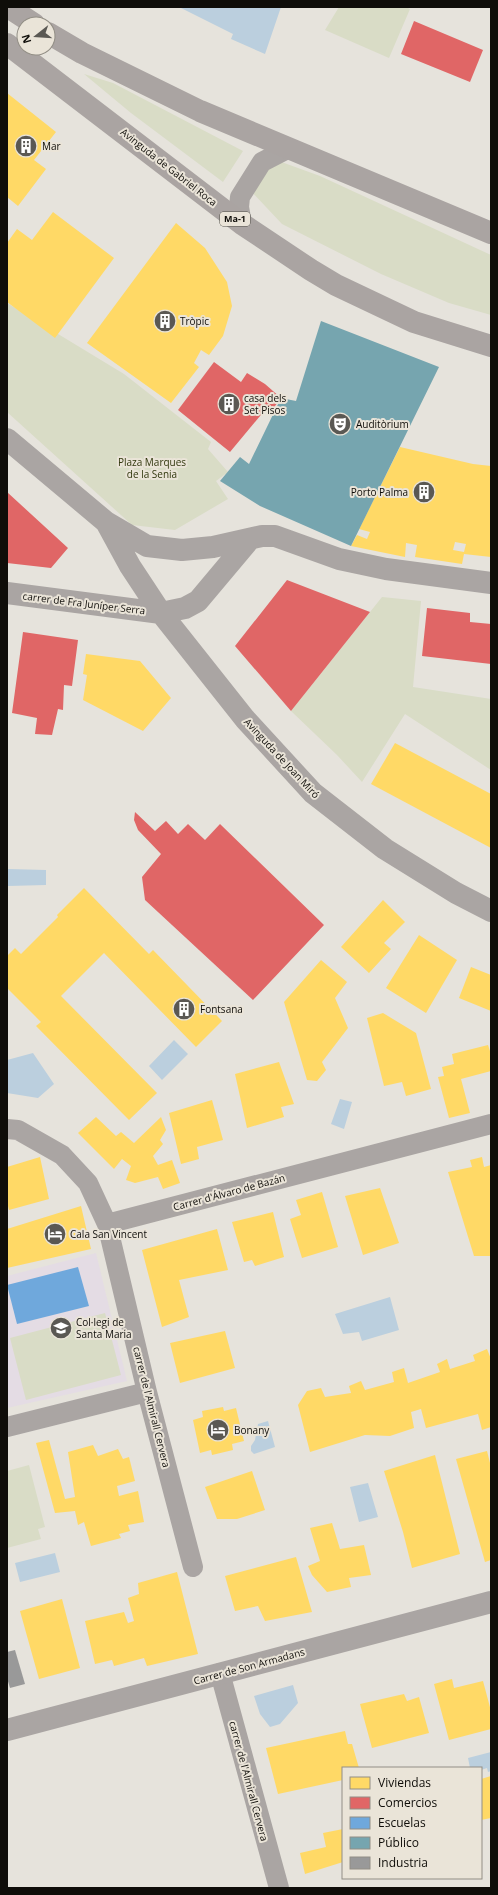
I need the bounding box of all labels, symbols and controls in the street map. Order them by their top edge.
north arrow [16,16,56,56]
text: N [17,33,34,46]
street label: Avinguda de Gabriel Roca [118,125,220,209]
building icon: Mar [13,133,39,159]
place label: Mar [42,139,61,153]
road number: Ma-1 [220,212,250,226]
building icon: Tròpic [152,308,178,334]
place label: Tròpic [180,314,209,328]
building icon: casa dels Set Pisos [216,391,242,417]
place label: casa dels Set Pisos [244,391,287,417]
theatre icon: Auditòrium [327,411,353,437]
place label: Auditòrium [356,417,409,431]
park label: Plaza Marques de la Senia [118,455,186,481]
building icon: Porto Palma [411,479,437,505]
place label: Porto Palma [351,485,408,499]
street label: carrer de Fra Juníper Serra [22,589,146,617]
street label: Avinguda de Joan Miró [241,715,323,801]
building icon: Fontsana [171,996,197,1022]
place label: Fontsana [200,1002,243,1016]
street label: Carrer d'Álvaro de Bazán [171,1170,287,1214]
hotel icon: Cala San Vincent [42,1221,68,1247]
place label: Cala San Vincent [70,1227,147,1241]
school or university icon: Col·legi de Santa Maria [48,1315,74,1341]
place label: Col·legi de Santa Maria [76,1315,132,1341]
street label: carrer de l'Almirall Cervera [130,1345,174,1469]
hotel icon: Bonany [205,1417,231,1443]
place label: Bonany [234,1423,270,1437]
street label: Carrer de Son Armadans [192,1644,306,1688]
street label: carrer de l'Almirall Cervera [226,1719,272,1843]
legend [342,1767,482,1879]
text: Viviendas [378,1774,431,1791]
text: Comercios [378,1794,438,1811]
text: Escuelas [378,1814,426,1831]
text: Público [378,1834,419,1851]
text: Industria [378,1854,428,1871]

